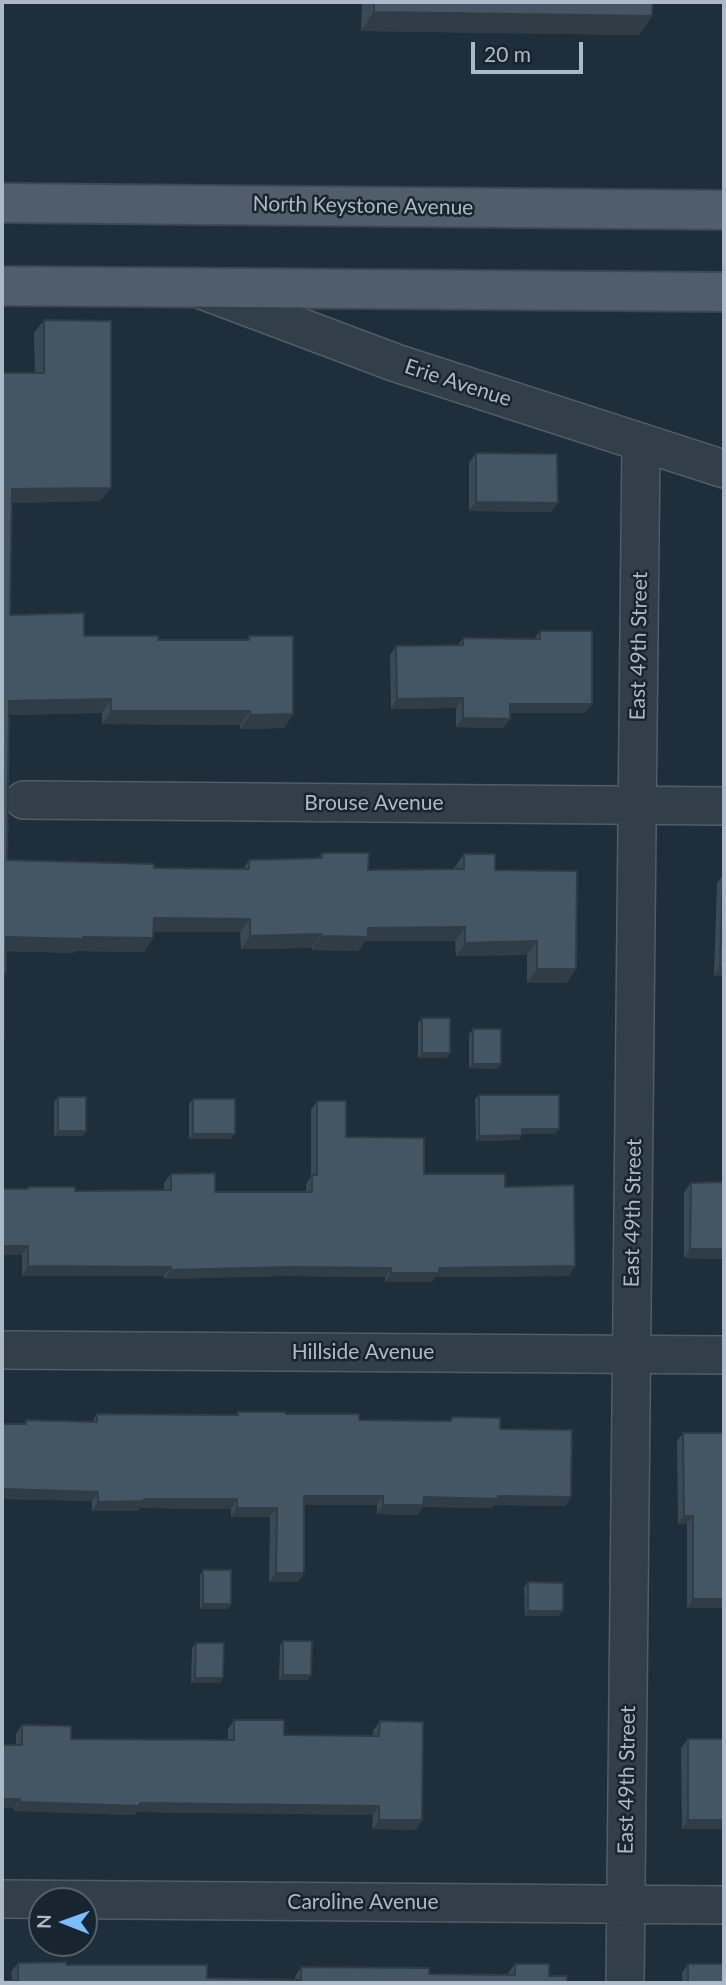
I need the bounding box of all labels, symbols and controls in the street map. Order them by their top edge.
scale bar [474,28,586,72]
text: 20 m [484,41,531,66]
street label: North Keystone Avenue [252,191,474,221]
street label: Erie Avenue [402,354,514,412]
street label: East 49th Street [625,571,653,721]
street label: Brouse Avenue [304,790,444,816]
street label: East 49th Street [619,1138,647,1288]
street label: Hillside Avenue [292,1339,434,1365]
street label: East 49th Street [613,1705,641,1855]
north arrow [28,1887,98,1957]
street label: Caroline Avenue [287,1889,439,1915]
text: N [32,1914,55,1929]

